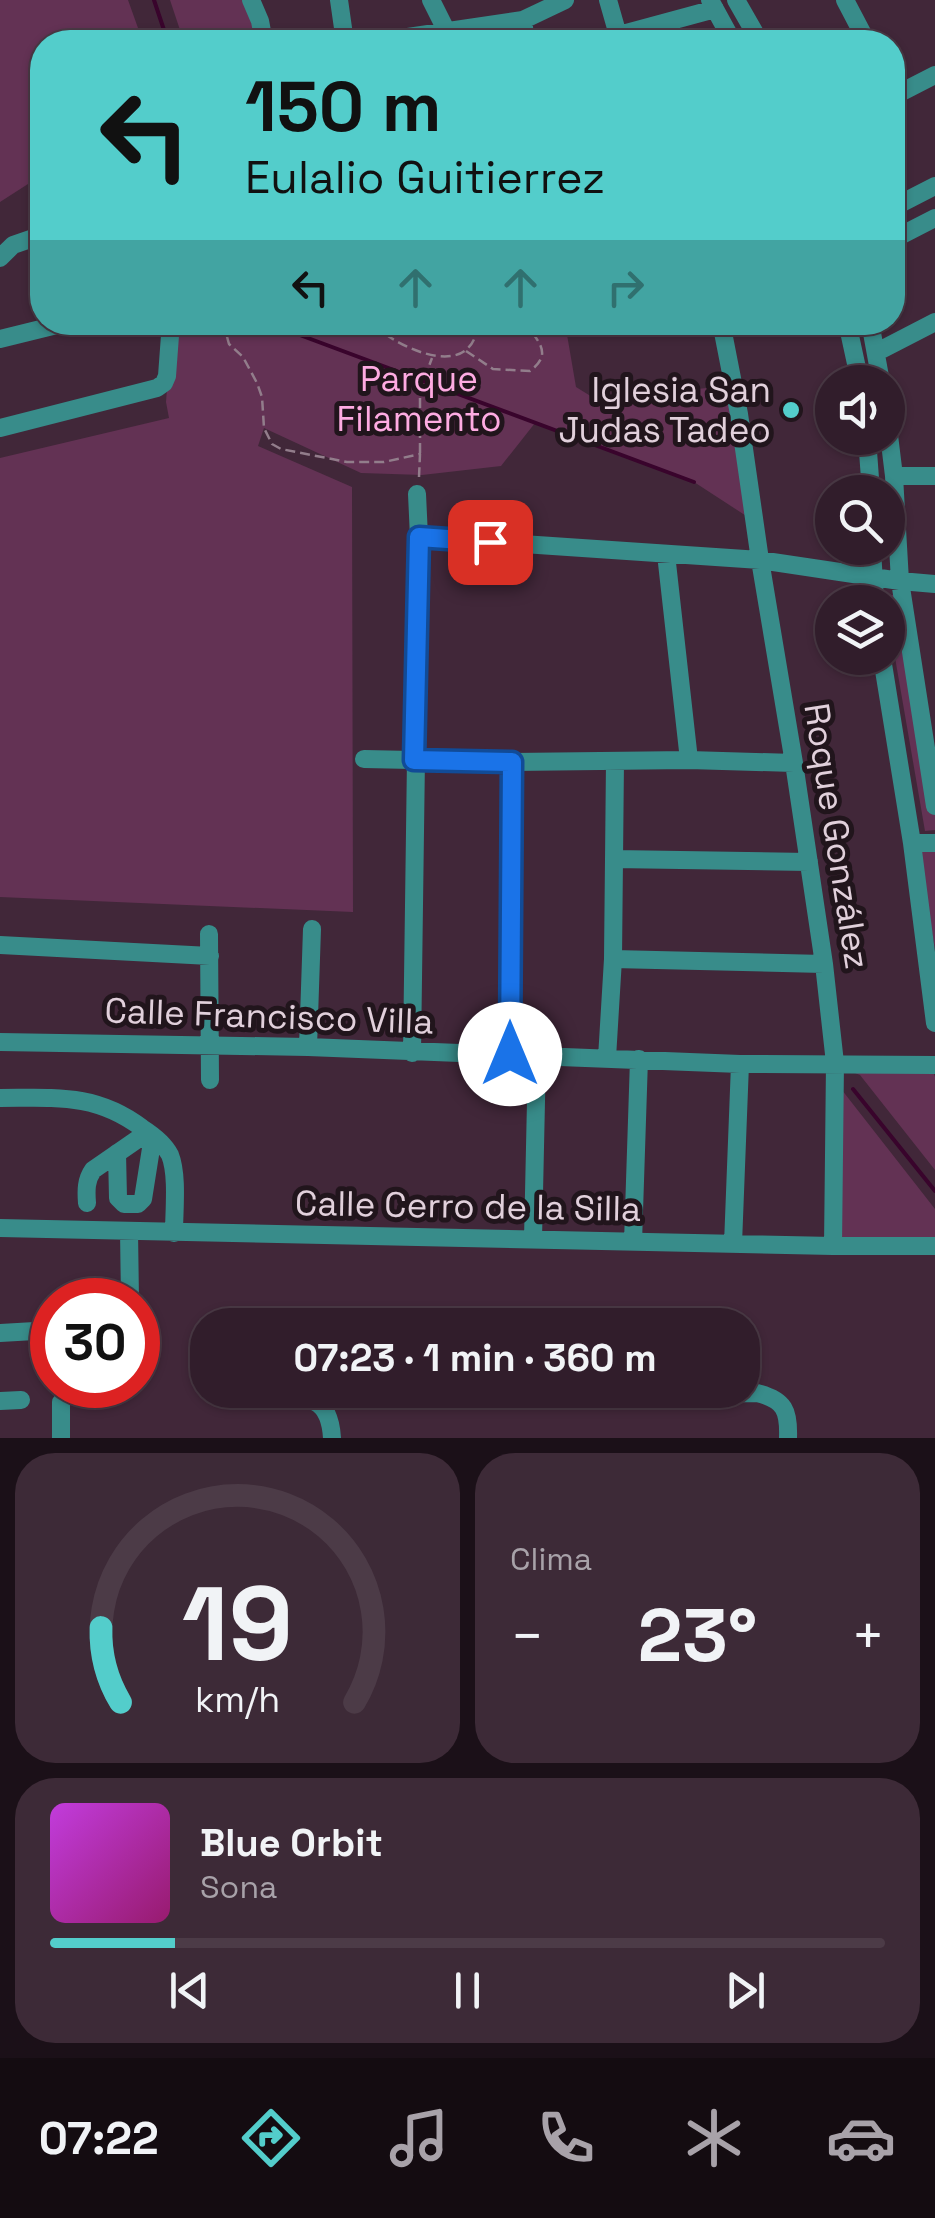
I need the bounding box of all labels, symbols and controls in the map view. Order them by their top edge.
text: 150 m [245,62,442,151]
icon: left [80,70,210,200]
text: Eulalio Guitierrez [245,149,605,206]
icon: left [283,260,338,315]
icon: ahead [388,260,443,315]
icon: ahead [493,260,548,315]
icon: right [598,260,653,315]
park label: Parque Filamento [336,357,502,441]
map controls [815,365,905,675]
button: sound [815,365,905,455]
place label: Iglesia San Judas Tadeo [559,368,771,452]
marker: Iglesia San Judas Tadeo [780,399,802,421]
button: search [815,475,905,565]
pin [448,500,533,585]
icon: arrive [463,515,518,570]
button: layers [815,585,905,675]
street label: Roque González [794,700,880,972]
street label: Calle Francisco Villa [104,988,434,1044]
position arrow [458,1002,562,1106]
street label: Calle Cerro de la Silla [295,1181,641,1231]
speed limit sign: 30 [30,1278,160,1408]
text: 07:23 · 1 min · 360 m [293,1334,657,1382]
text: Clima [510,1539,592,1579]
text: 19 [182,1558,293,1690]
text: 23° [638,1587,757,1683]
text: − [510,1601,544,1671]
text: + [851,1601,885,1671]
text: km/h [195,1677,280,1722]
text: Blue Orbit [200,1819,383,1867]
text: Sona [200,1867,277,1907]
icon: previous [162,1963,217,2018]
icon: pause [440,1963,495,2018]
icon: next [718,1963,773,2018]
icon: directions [236,2103,306,2173]
icon: music [384,2103,454,2173]
icon: phone [531,2103,601,2173]
icon: climate [679,2103,749,2173]
icon: car [826,2103,896,2173]
text: 07:22 [39,2110,159,2167]

